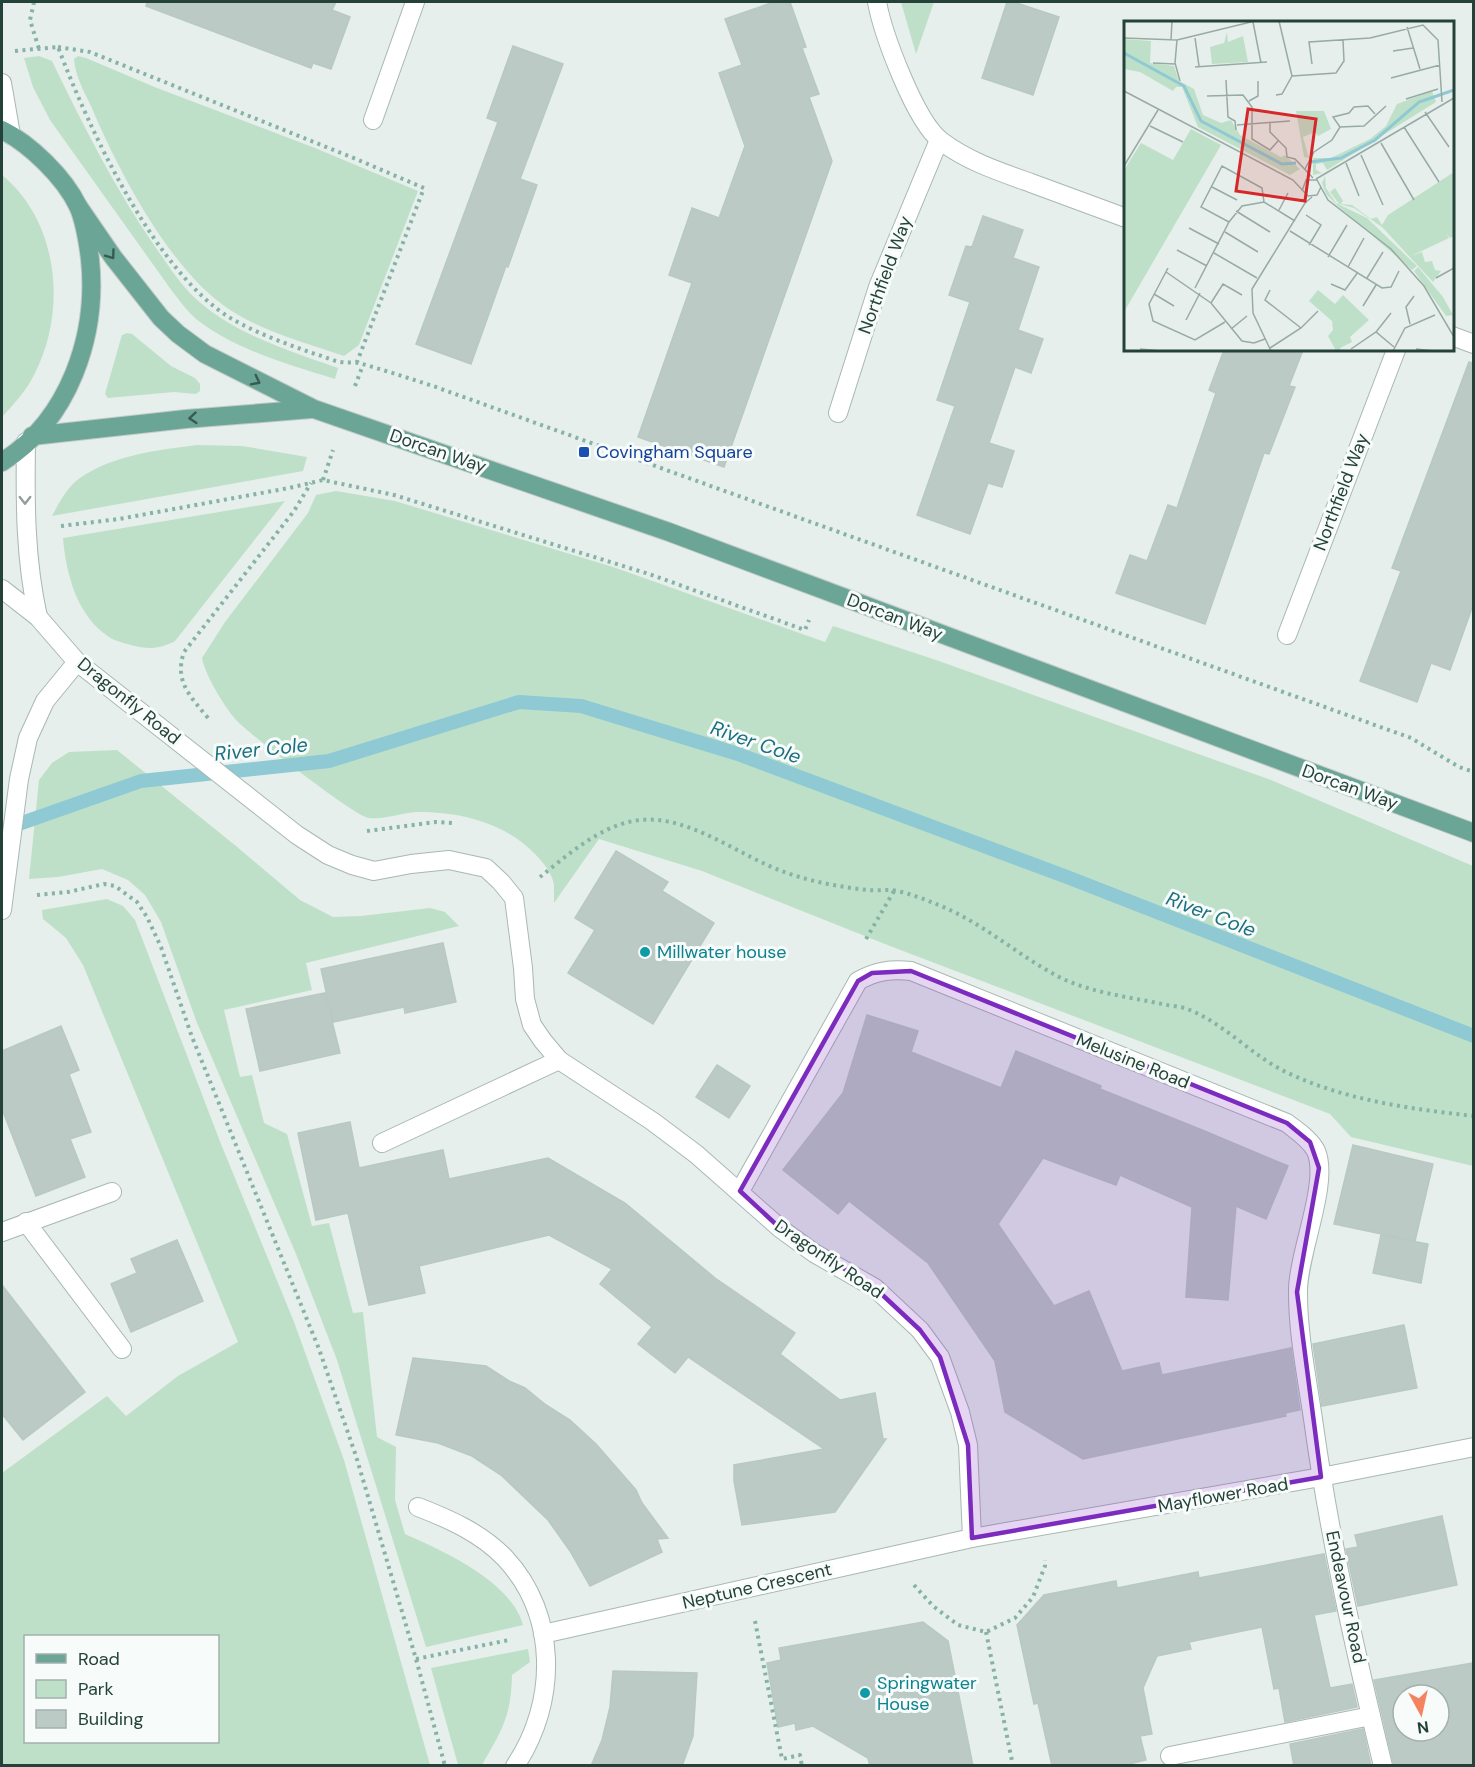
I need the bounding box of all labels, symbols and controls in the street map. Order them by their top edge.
inset map [1124,21,1454,351]
street label: Northfield Way [853,213,917,337]
one-way arrow [104,248,115,259]
one-way arrow [249,373,260,385]
one-way arrow [188,411,197,424]
street label: Dorcan Way [387,423,489,479]
street label: Northfield Way [1308,430,1374,554]
place label: Covingham Square [596,440,753,464]
marker: Covingham Square [577,445,591,459]
one-way arrow [19,496,31,505]
street label: Dorcan Way [844,588,946,646]
street label: Dragonfly Road [72,652,186,750]
water label: River Cole [707,714,805,770]
water label: River Cole [213,731,309,767]
street label: Dorcan Way [1299,759,1401,815]
water label: River Cole [1163,885,1259,943]
place label: Millwater house [657,940,787,964]
marker: Millwater house [638,945,652,959]
street label: Melusine Road [1073,1027,1193,1095]
street label: Dragonfly Road [770,1214,888,1304]
street label: Mayflower Road [1156,1472,1290,1518]
street label: Endeavour Road [1320,1529,1372,1665]
street label: Neptune Crescent [680,1557,834,1615]
legend [24,1635,219,1743]
text: Road [78,1647,120,1671]
place label: Springwater House [877,1671,977,1716]
text: Park [78,1677,114,1701]
north arrow [1391,1683,1451,1743]
marker: Springwater House [858,1686,872,1700]
text: Building [78,1707,143,1731]
text: N [1416,1716,1430,1739]

